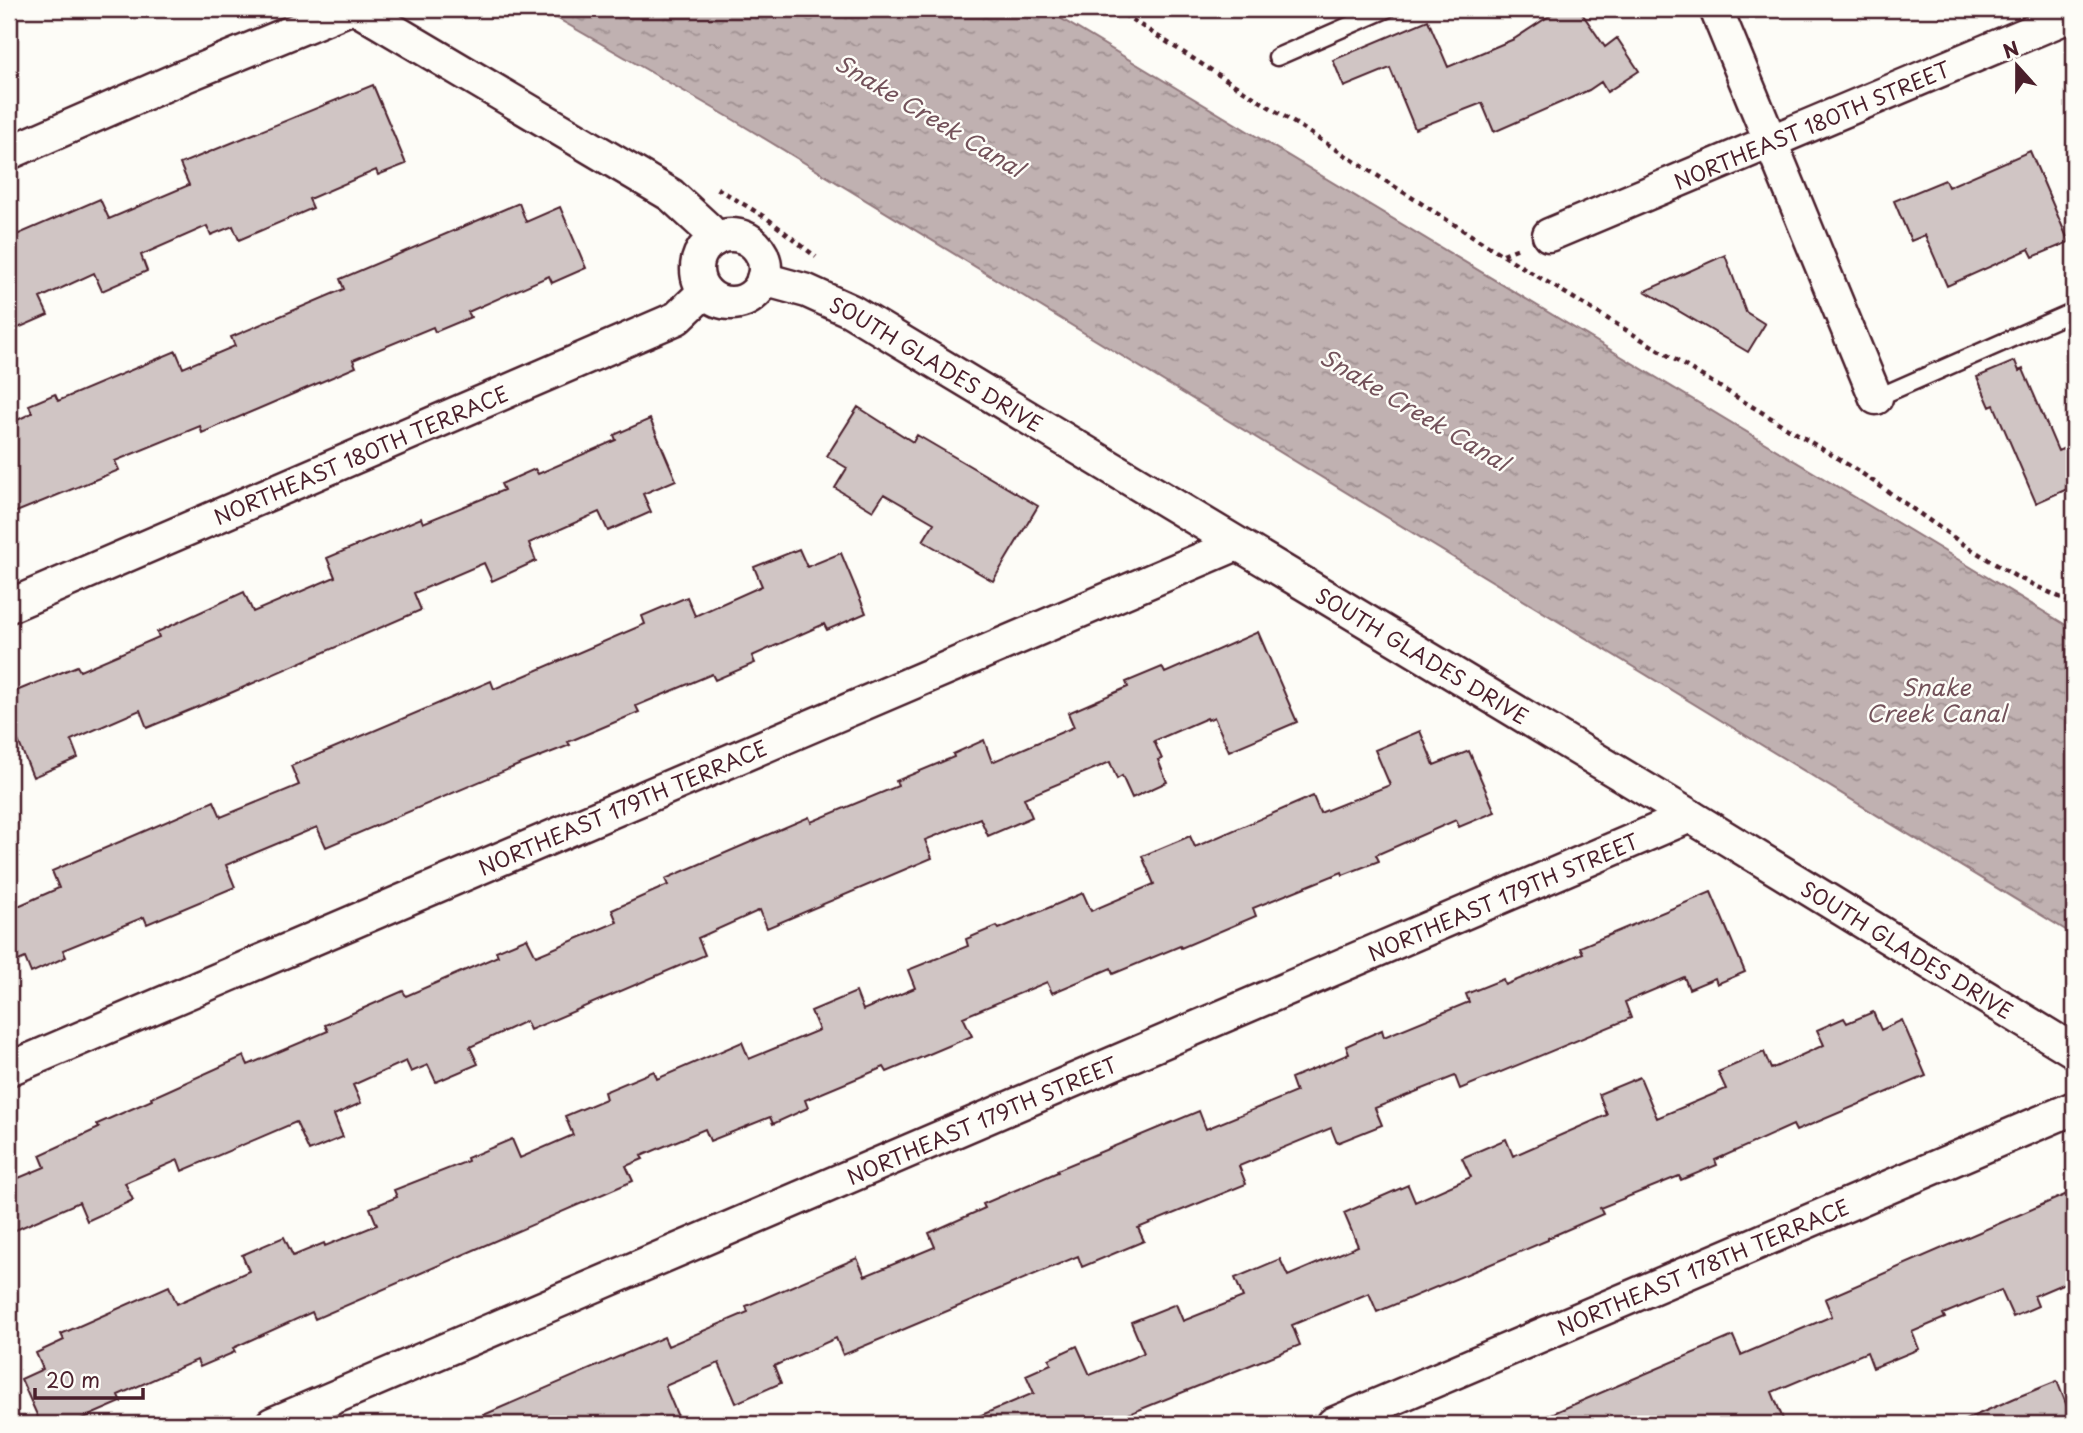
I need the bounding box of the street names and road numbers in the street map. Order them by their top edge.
street label: NORTHEAST 180TH STREET [1669,52,1955,197]
street label: SOUTH GLADES DRIVE [825,287,1049,439]
street label: NORTHEAST 180TH TERRACE [208,377,513,532]
street label: SOUTH GLADES DRIVE [1310,579,1535,731]
street label: NORTHEAST 179TH TERRACE [473,731,772,883]
street label: NORTHEAST 179TH STREET [1363,824,1643,968]
street label: SOUTH GLADES DRIVE [1795,872,2020,1026]
street label: NORTHEAST 179TH STREET [841,1048,1122,1192]
street label: NORTHEAST 178TH TERRACE [1552,1190,1854,1343]

